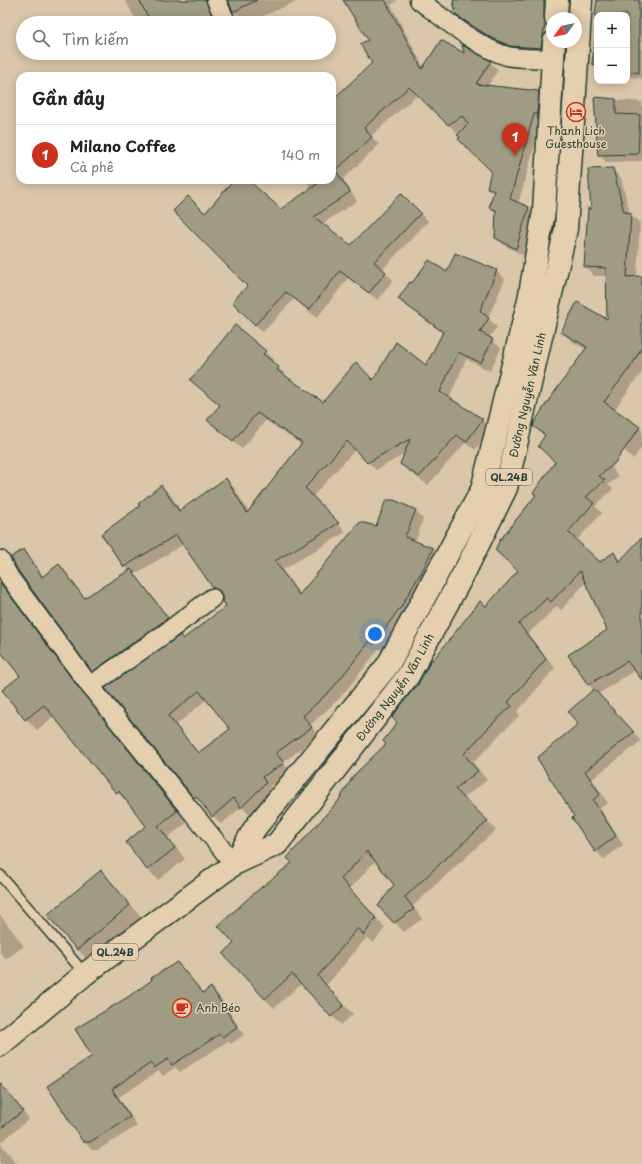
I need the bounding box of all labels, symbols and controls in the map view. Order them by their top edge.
north arrow [546,12,582,48]
map controls [594,12,630,84]
button: + [594,12,630,48]
search box [16,16,336,60]
icon: search [30,27,52,49]
text: Tìm kiếm [62,27,129,50]
button: − [594,48,630,84]
text: Gần đây [32,85,105,111]
hotel icon: Thanh Lich Guesthouse [565,101,587,123]
place label: Thanh Lich Guesthouse [545,122,607,152]
pin: 1 [502,123,528,156]
text: Milano Coffee [70,134,176,157]
text: 1 [42,145,48,164]
text: 140 m [281,145,320,164]
text: Cà phê [70,157,114,176]
street label: Đường Nguyễn Văn Linh [504,331,550,459]
road number: QL.24B [486,469,532,485]
your location [365,624,385,644]
street label: Đường Nguyễn Văn Linh [351,630,438,744]
road number: QL.24B [92,944,138,960]
cafe icon: Anh Béo [171,997,193,1019]
place label: Anh Béo [196,999,240,1016]

